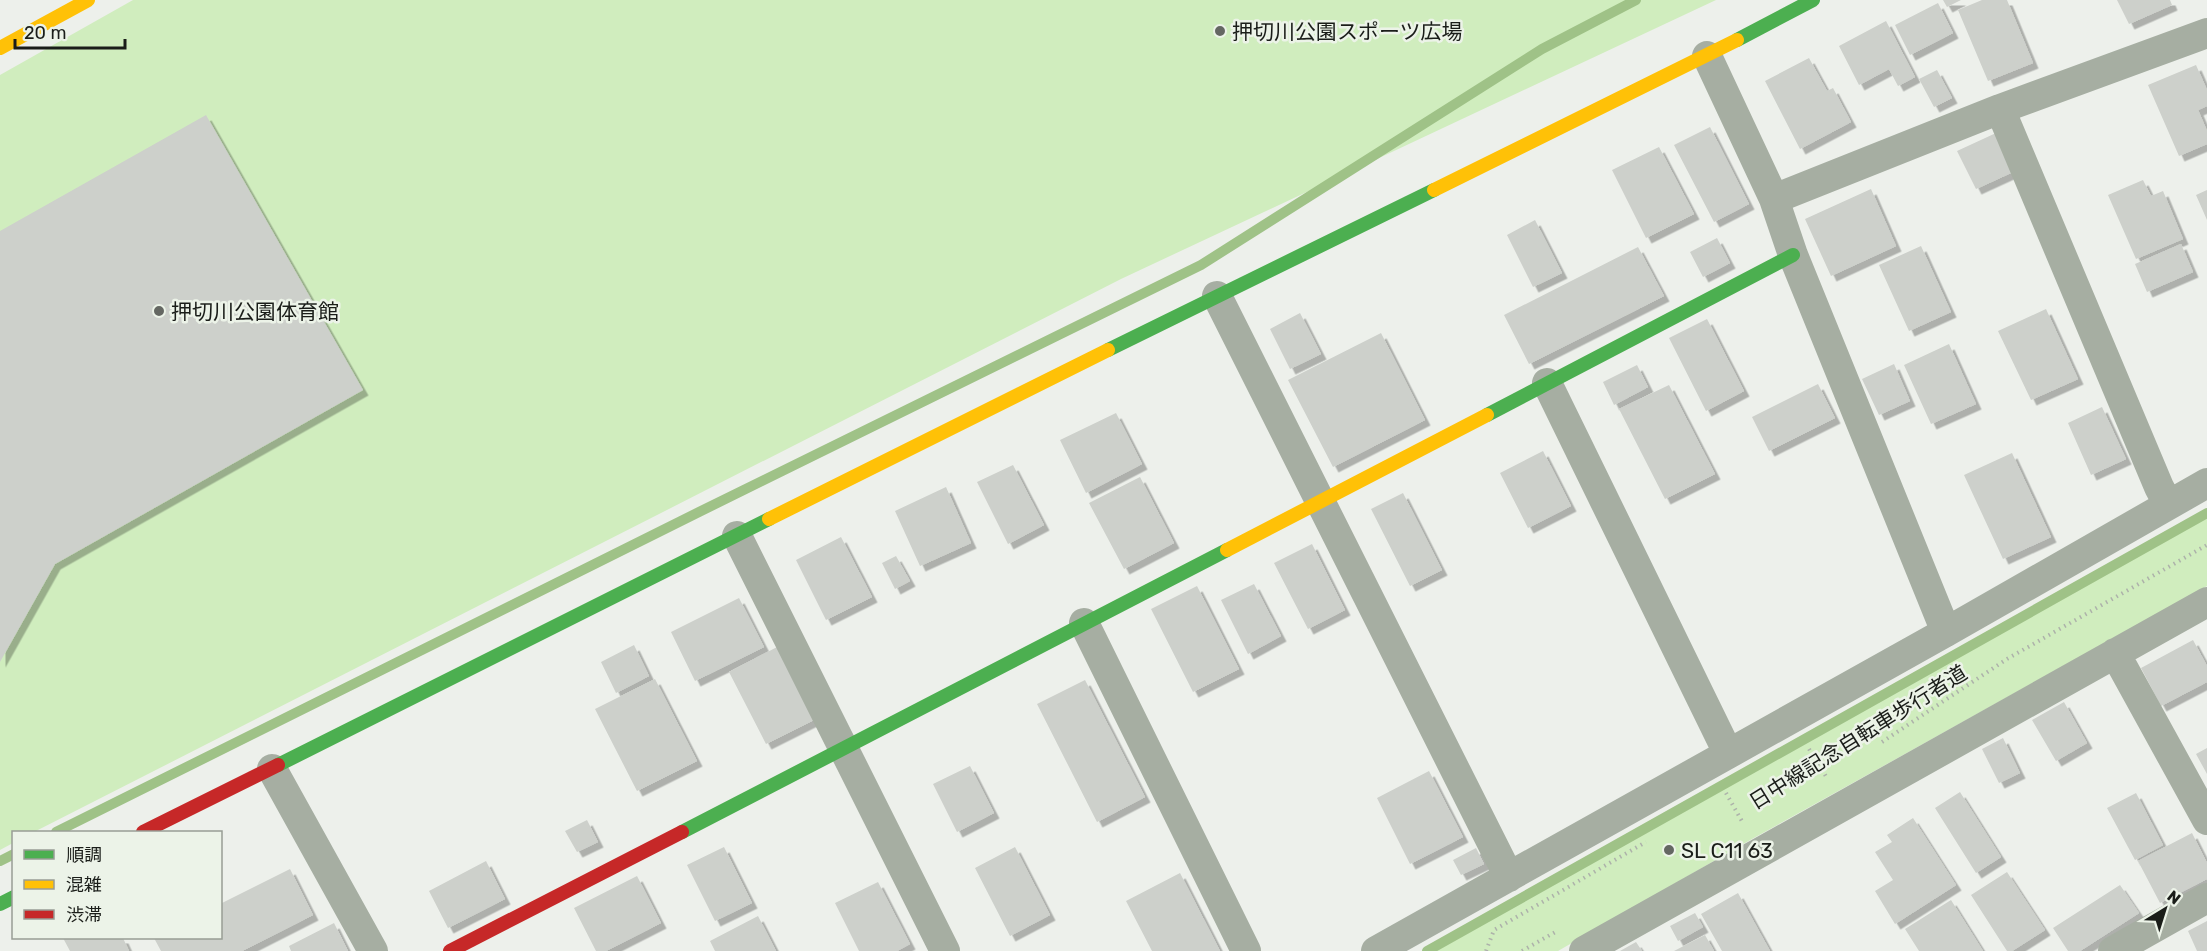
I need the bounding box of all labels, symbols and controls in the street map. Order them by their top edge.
scale bar [15,12,124,50]
place label: 押切川公園スポーツ広場 [1232,19,1463,44]
text: 20 m [24,22,66,44]
marker: 押切川公園スポーツ広場 [1213,24,1227,38]
place label: 押切川公園体育館 [171,299,339,324]
marker: 押切川公園体育館 [152,304,166,318]
street label: 日中線記念自転車歩行者道 [1745,660,1971,814]
legend [12,831,222,939]
place label: SL C11 63 [1681,838,1773,863]
marker: SL C11 63 [1662,843,1676,857]
text: 順調 [66,844,102,866]
text: 混雑 [66,874,102,896]
north arrow [2135,879,2195,939]
text: N [2164,887,2184,909]
text: 渋滞 [66,904,102,926]

